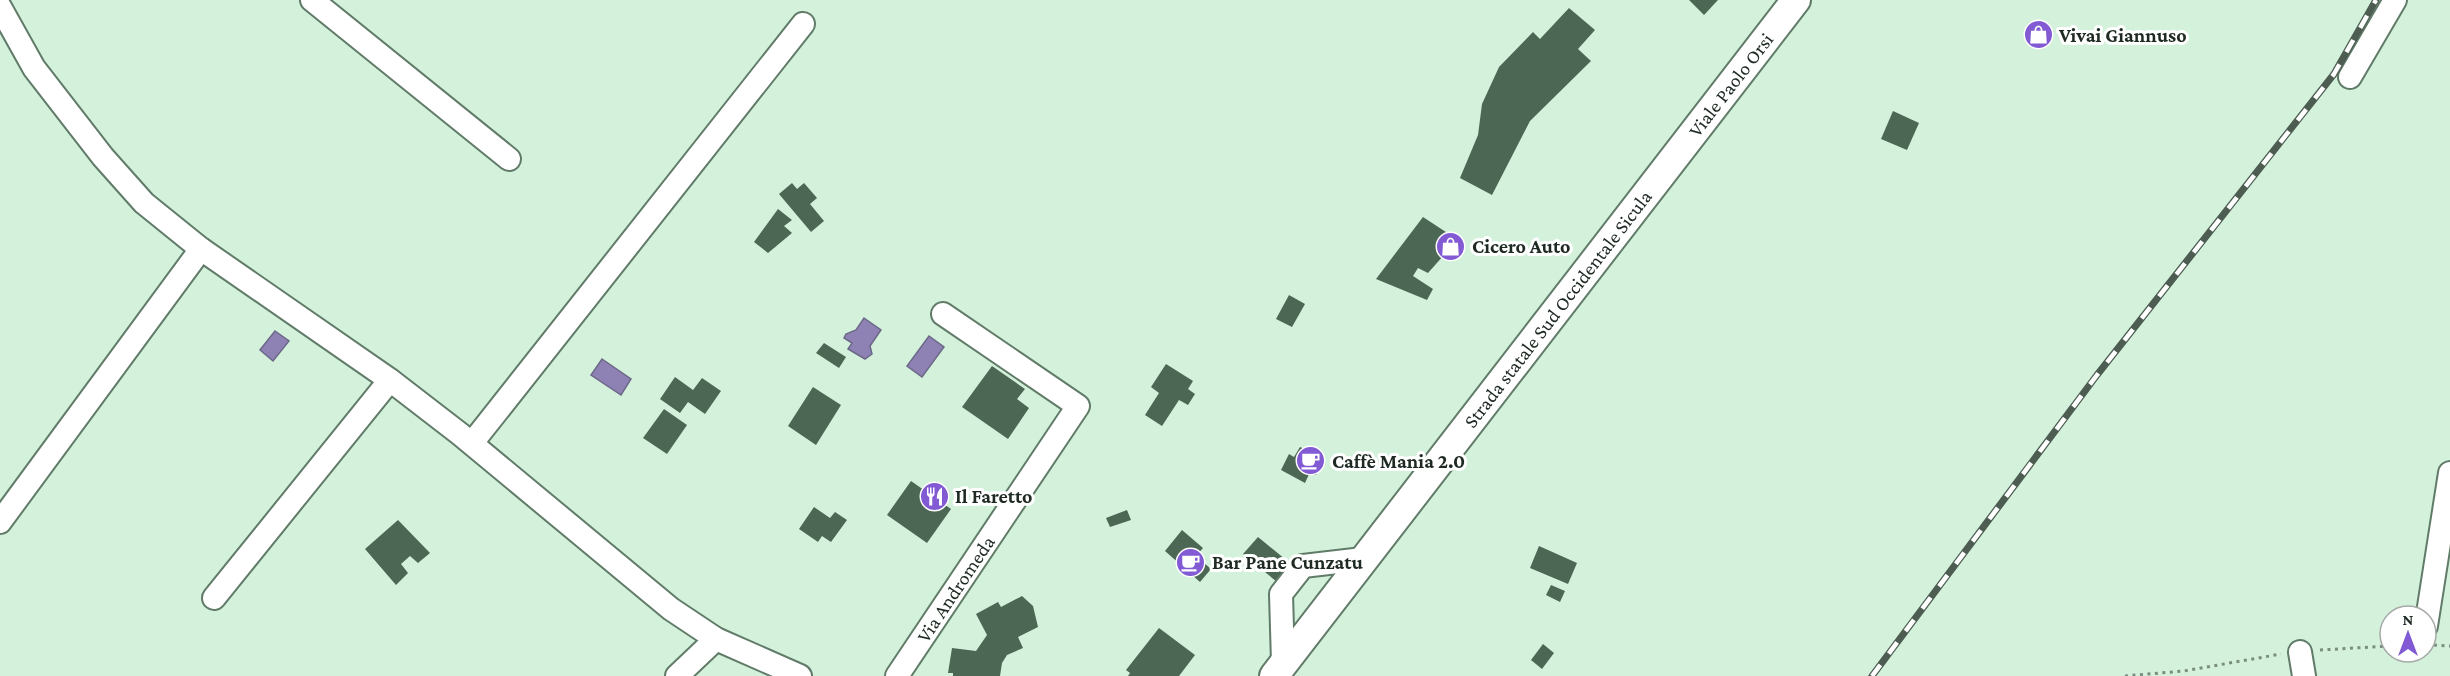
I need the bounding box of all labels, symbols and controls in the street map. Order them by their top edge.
shop icon: Vivai Giannuso [2022,19,2054,51]
place label: Vivai Giannuso [2058,24,2187,46]
street label: Viale Paolo Orsi [1684,29,1777,141]
street label: Strada statale Sud Occidentale Sicula [1459,186,1656,432]
shop icon: Cicero Auto [1435,230,1467,262]
place label: Cicero Auto [1472,235,1570,257]
cafe icon: Caffè Mania 2.0 [1295,445,1327,477]
place label: Caffè Mania 2.0 [1332,450,1465,472]
restaurant icon: Il Faretto [918,480,950,512]
place label: Il Faretto [955,485,1032,507]
street label: Via Andromeda [912,531,999,646]
cafe icon: Bar Pane Cunzatu [1175,546,1207,578]
place label: Bar Pane Cunzatu [1212,551,1364,573]
north arrow [2378,604,2438,664]
text: N [2403,611,2414,628]

